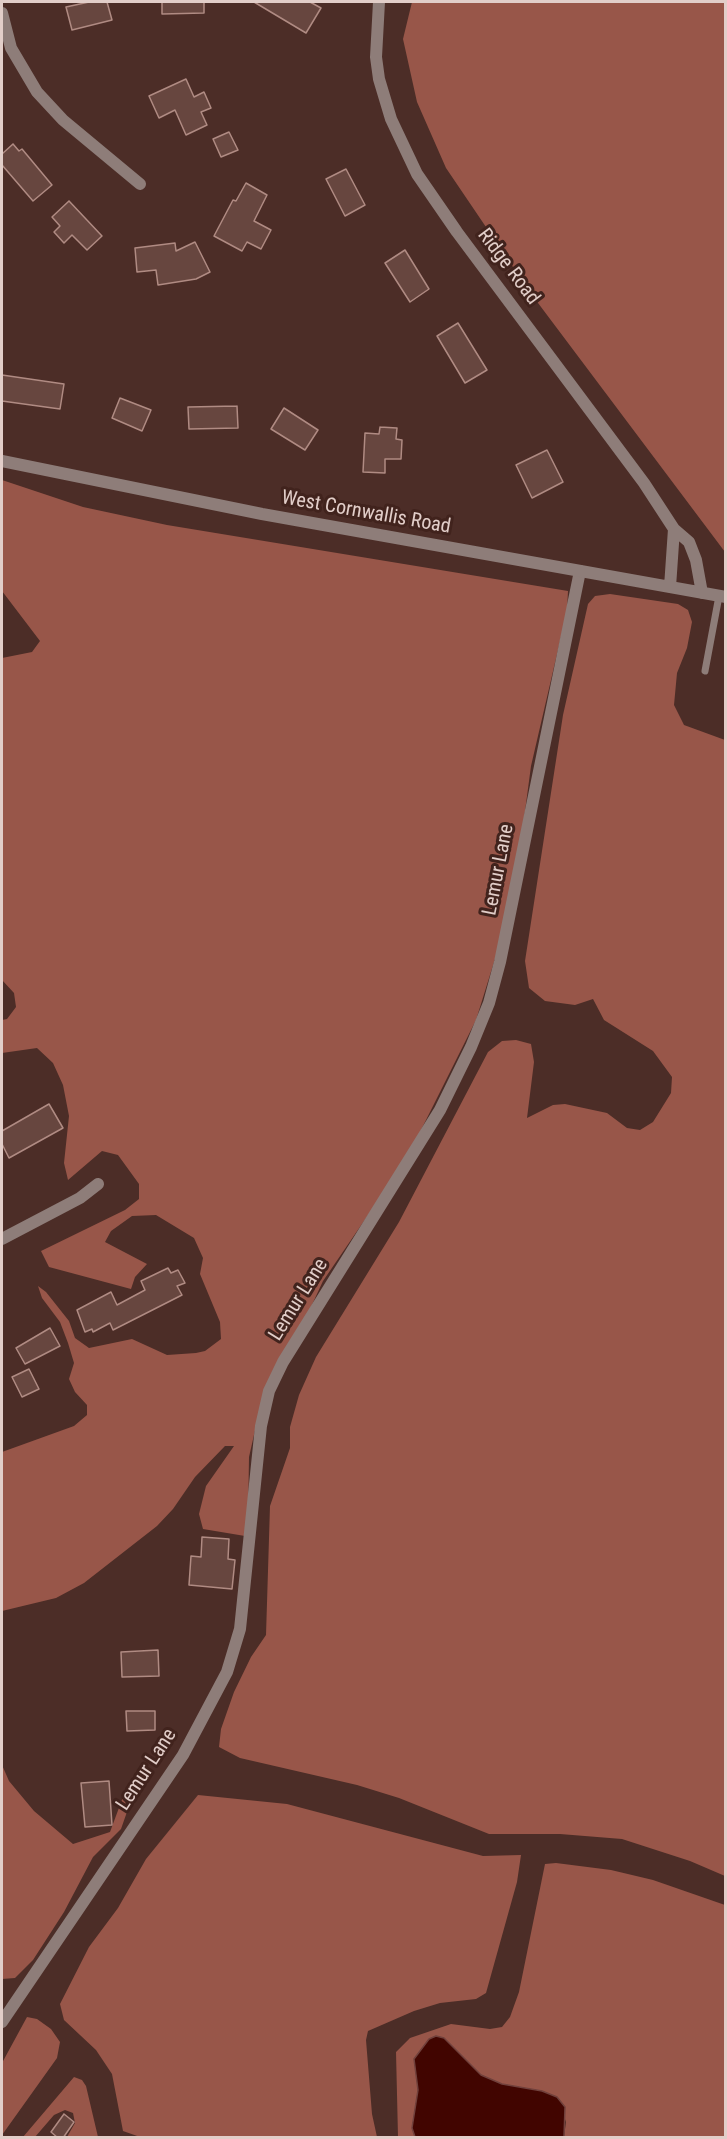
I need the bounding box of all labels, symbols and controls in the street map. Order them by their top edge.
street label: Ridge Road [472,224,544,310]
street label: West Cornwallis Road [280,486,452,540]
street label: Lemur Lane [478,822,520,918]
street label: Lemur Lane [264,1254,334,1346]
street label: Lemur Lane [112,1725,182,1815]

